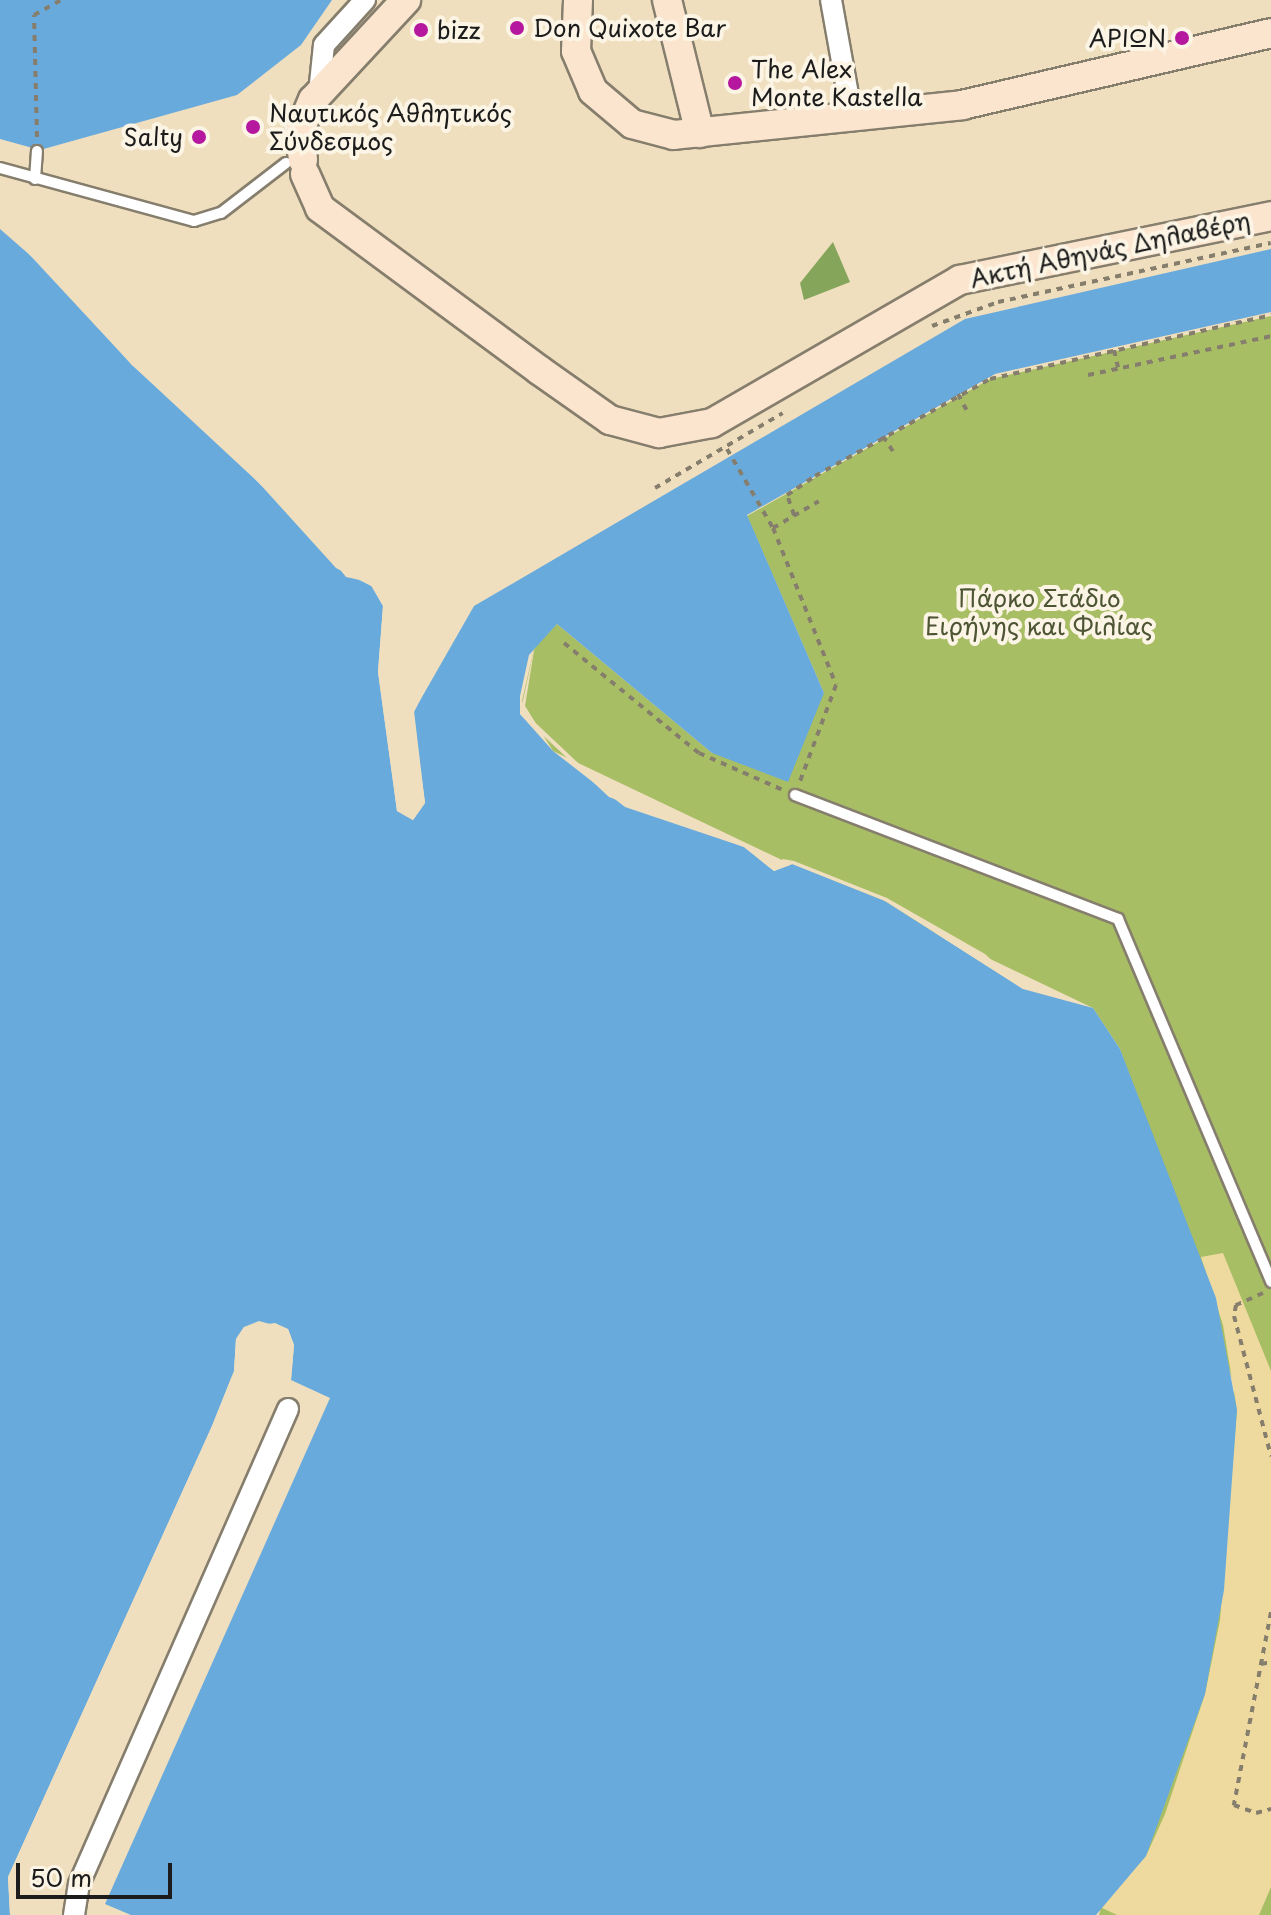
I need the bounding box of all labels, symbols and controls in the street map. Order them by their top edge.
place label: Don Quixote Bar [533,14,726,42]
place label: bizz [437,16,481,44]
marker: Don Quixote Bar [508,19,526,37]
marker: bizz [412,21,430,39]
place label: ΑΡΙΩΝ [1089,24,1166,52]
marker: ΑΡΙΩΝ [1173,29,1191,47]
place label: The Alex Monte Kastella [751,55,923,111]
marker: The Alex Monte Kastella [726,74,744,92]
place label: Ναυτικός Αθλητικός Σύνδεσμος [269,99,512,155]
marker: Ναυτικός Αθλητικός Σύνδεσμος [244,118,262,136]
place label: Salty [124,123,183,151]
marker: Salty [190,128,208,146]
street label: Ακτή Αθηνάς Δηλαβέρη [967,205,1253,293]
park label: Πάρκο Στάδιο Ειρήνης και Φιλίας [924,584,1154,640]
scale bar [20,1847,176,1897]
text: 50 m [30,1859,92,1895]

